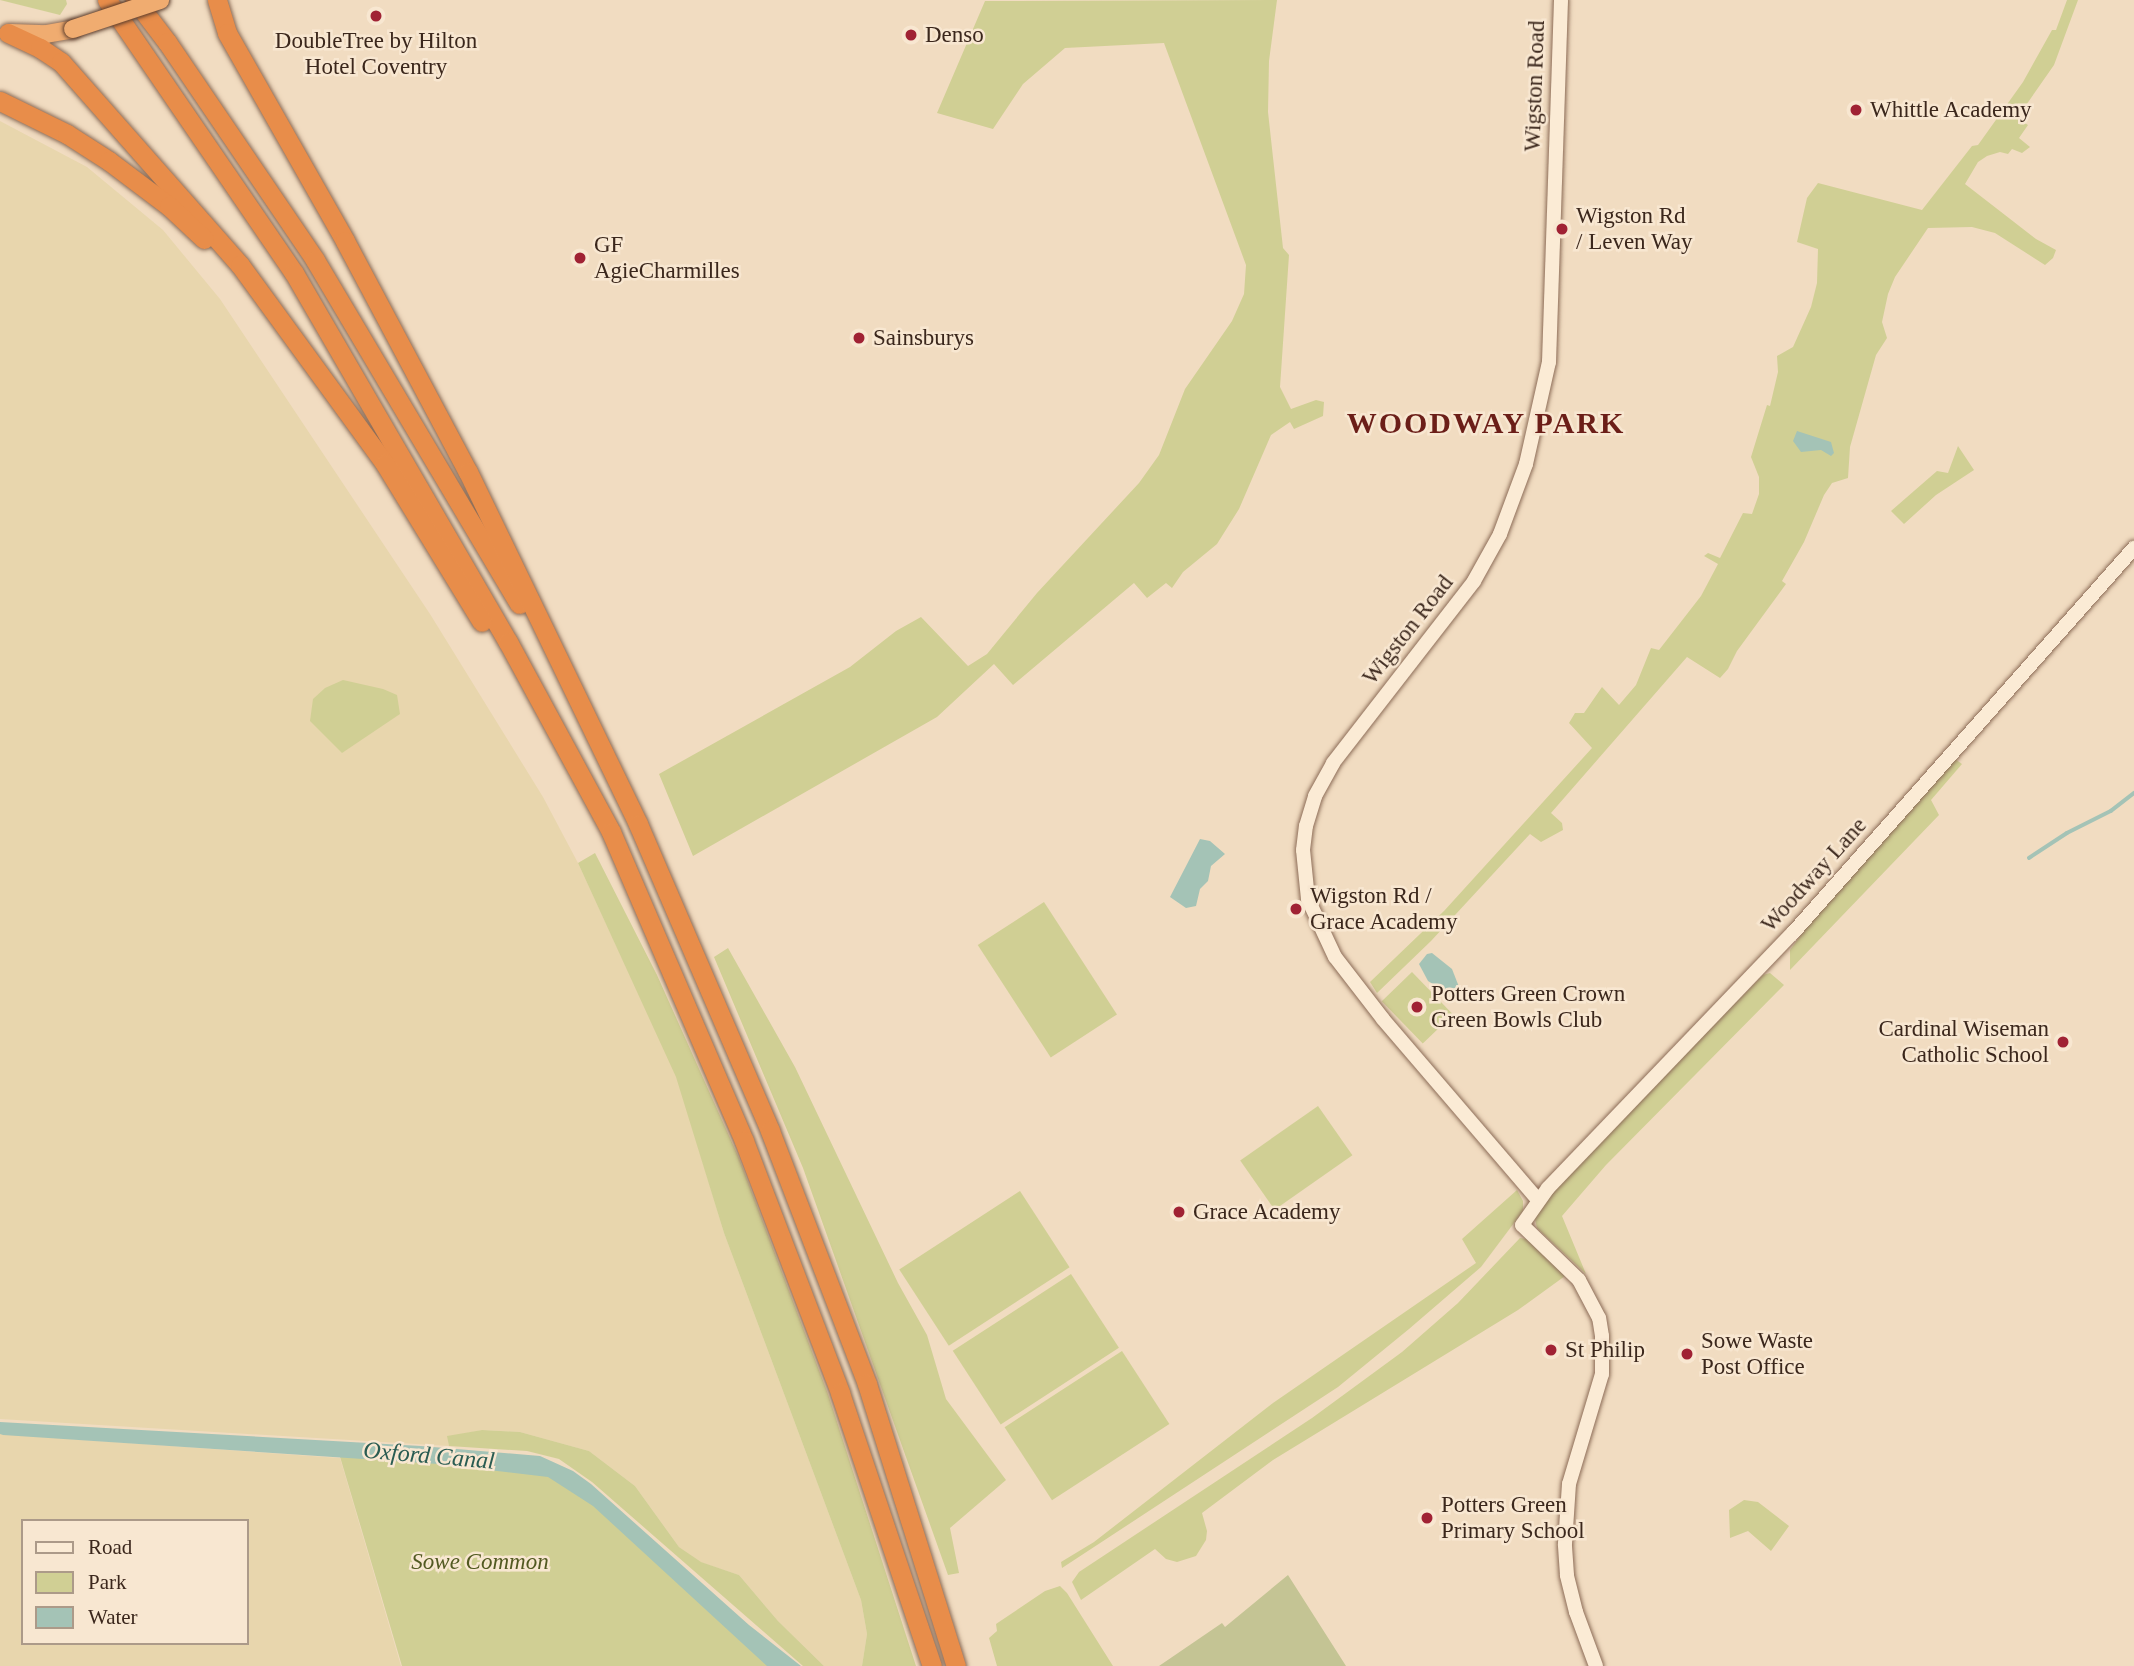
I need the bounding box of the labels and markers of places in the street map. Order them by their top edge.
marker: DoubleTree by Hilton Hotel Coventry [368,8,384,24]
place label: Denso [925,21,984,49]
place label: DoubleTree by Hilton Hotel Coventry [275,27,477,81]
marker: Denso [903,27,919,43]
place label: Whittle Academy [1870,96,2033,124]
marker: Whittle Academy [1848,102,1864,118]
place label: Wigston Rd / Leven Way [1576,202,1693,256]
marker: Wigston Rd / Leven Way [1554,221,1570,237]
place label: GF AgieCharmilles [594,231,740,285]
marker: GF AgieCharmilles [572,250,588,266]
place label: Sainsburys [873,324,974,352]
marker: Sainsburys [851,330,867,346]
place label: Wigston Rd / Grace Academy [1310,882,1459,936]
marker: Wigston Rd / Grace Academy [1288,901,1304,917]
place label: Potters Green Crown Green Bowls Club [1431,980,1625,1034]
marker: Potters Green Crown Green Bowls Club [1409,999,1425,1015]
place label: Cardinal Wiseman Catholic School [1878,1015,2049,1069]
marker: Cardinal Wiseman Catholic School [2055,1034,2071,1050]
place label: Grace Academy [1193,1198,1342,1226]
marker: Grace Academy [1171,1204,1187,1220]
place label: Sowe Waste Post Office [1701,1327,1813,1381]
place label: St Philip [1565,1336,1645,1364]
marker: St Philip [1543,1342,1559,1358]
marker: Sowe Waste Post Office [1679,1346,1695,1362]
place label: Potters Green Primary School [1441,1491,1585,1545]
marker: Potters Green Primary School [1419,1510,1435,1526]

